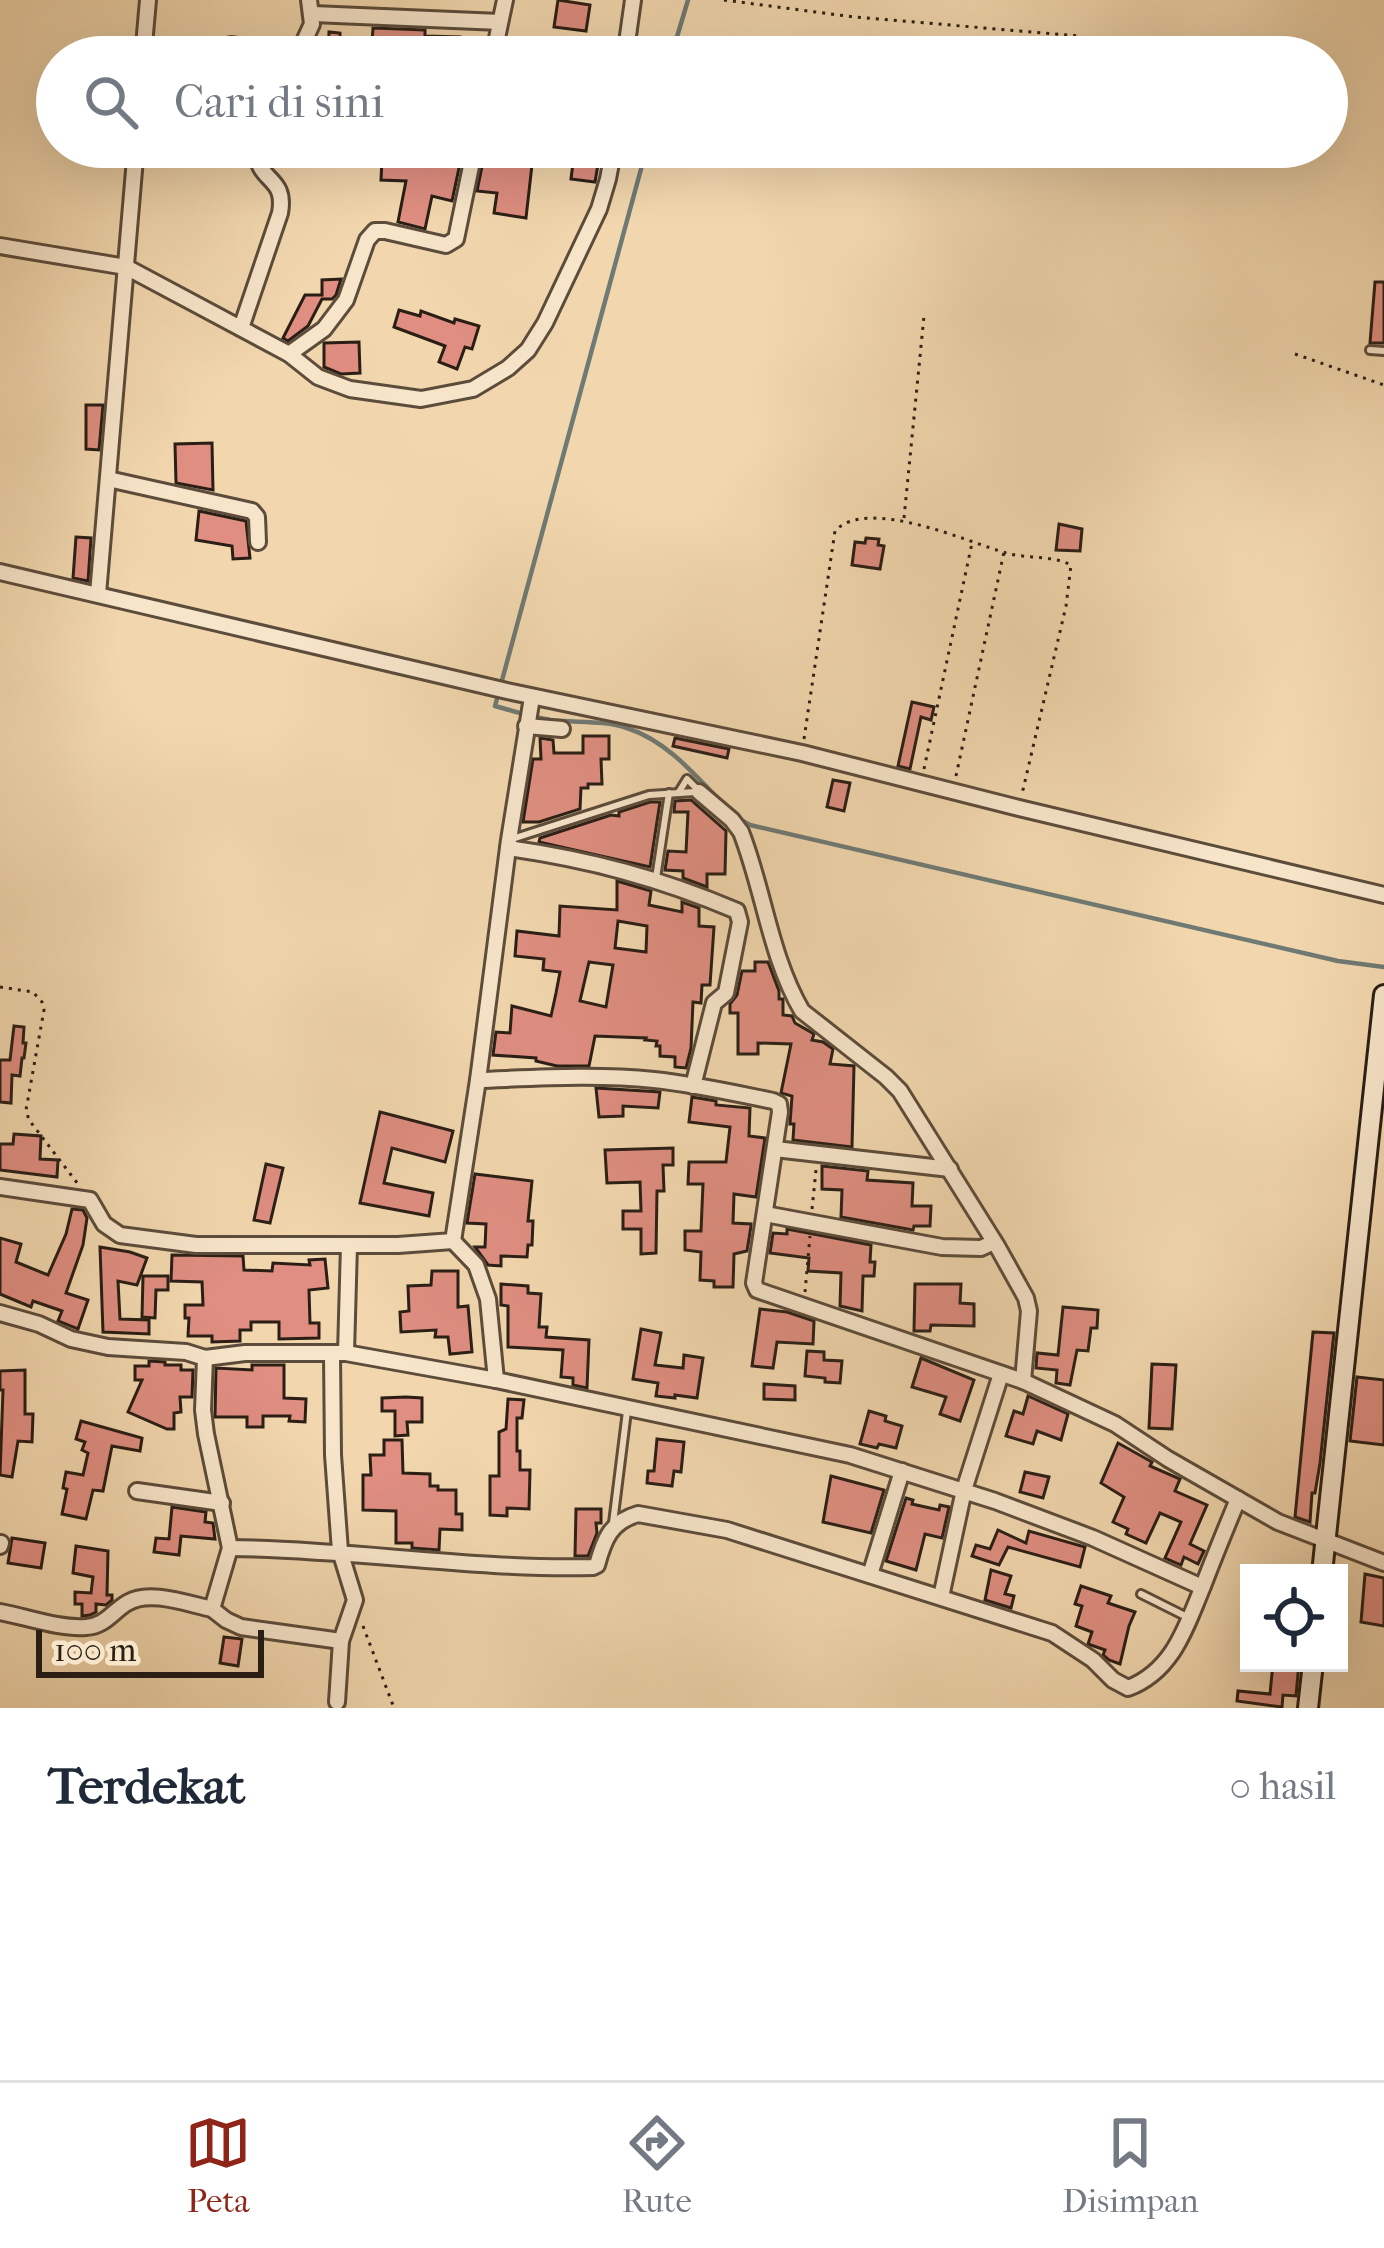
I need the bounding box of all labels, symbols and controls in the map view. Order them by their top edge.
search box [36,36,1348,168]
icon: search [78,69,144,135]
text: Cari di sini [174,76,384,129]
map controls [1240,1564,1348,1672]
button: locate [1240,1564,1348,1672]
scale bar [36,1624,264,1677]
text: 100 m [54,1631,137,1670]
text: Terdekat [48,1756,245,1816]
text: 0 hasil [1229,1763,1336,1809]
tab: Peta [185,2110,251,2221]
tab: Rute [622,2110,692,2221]
tab: Disimpan [1062,2110,1199,2221]

